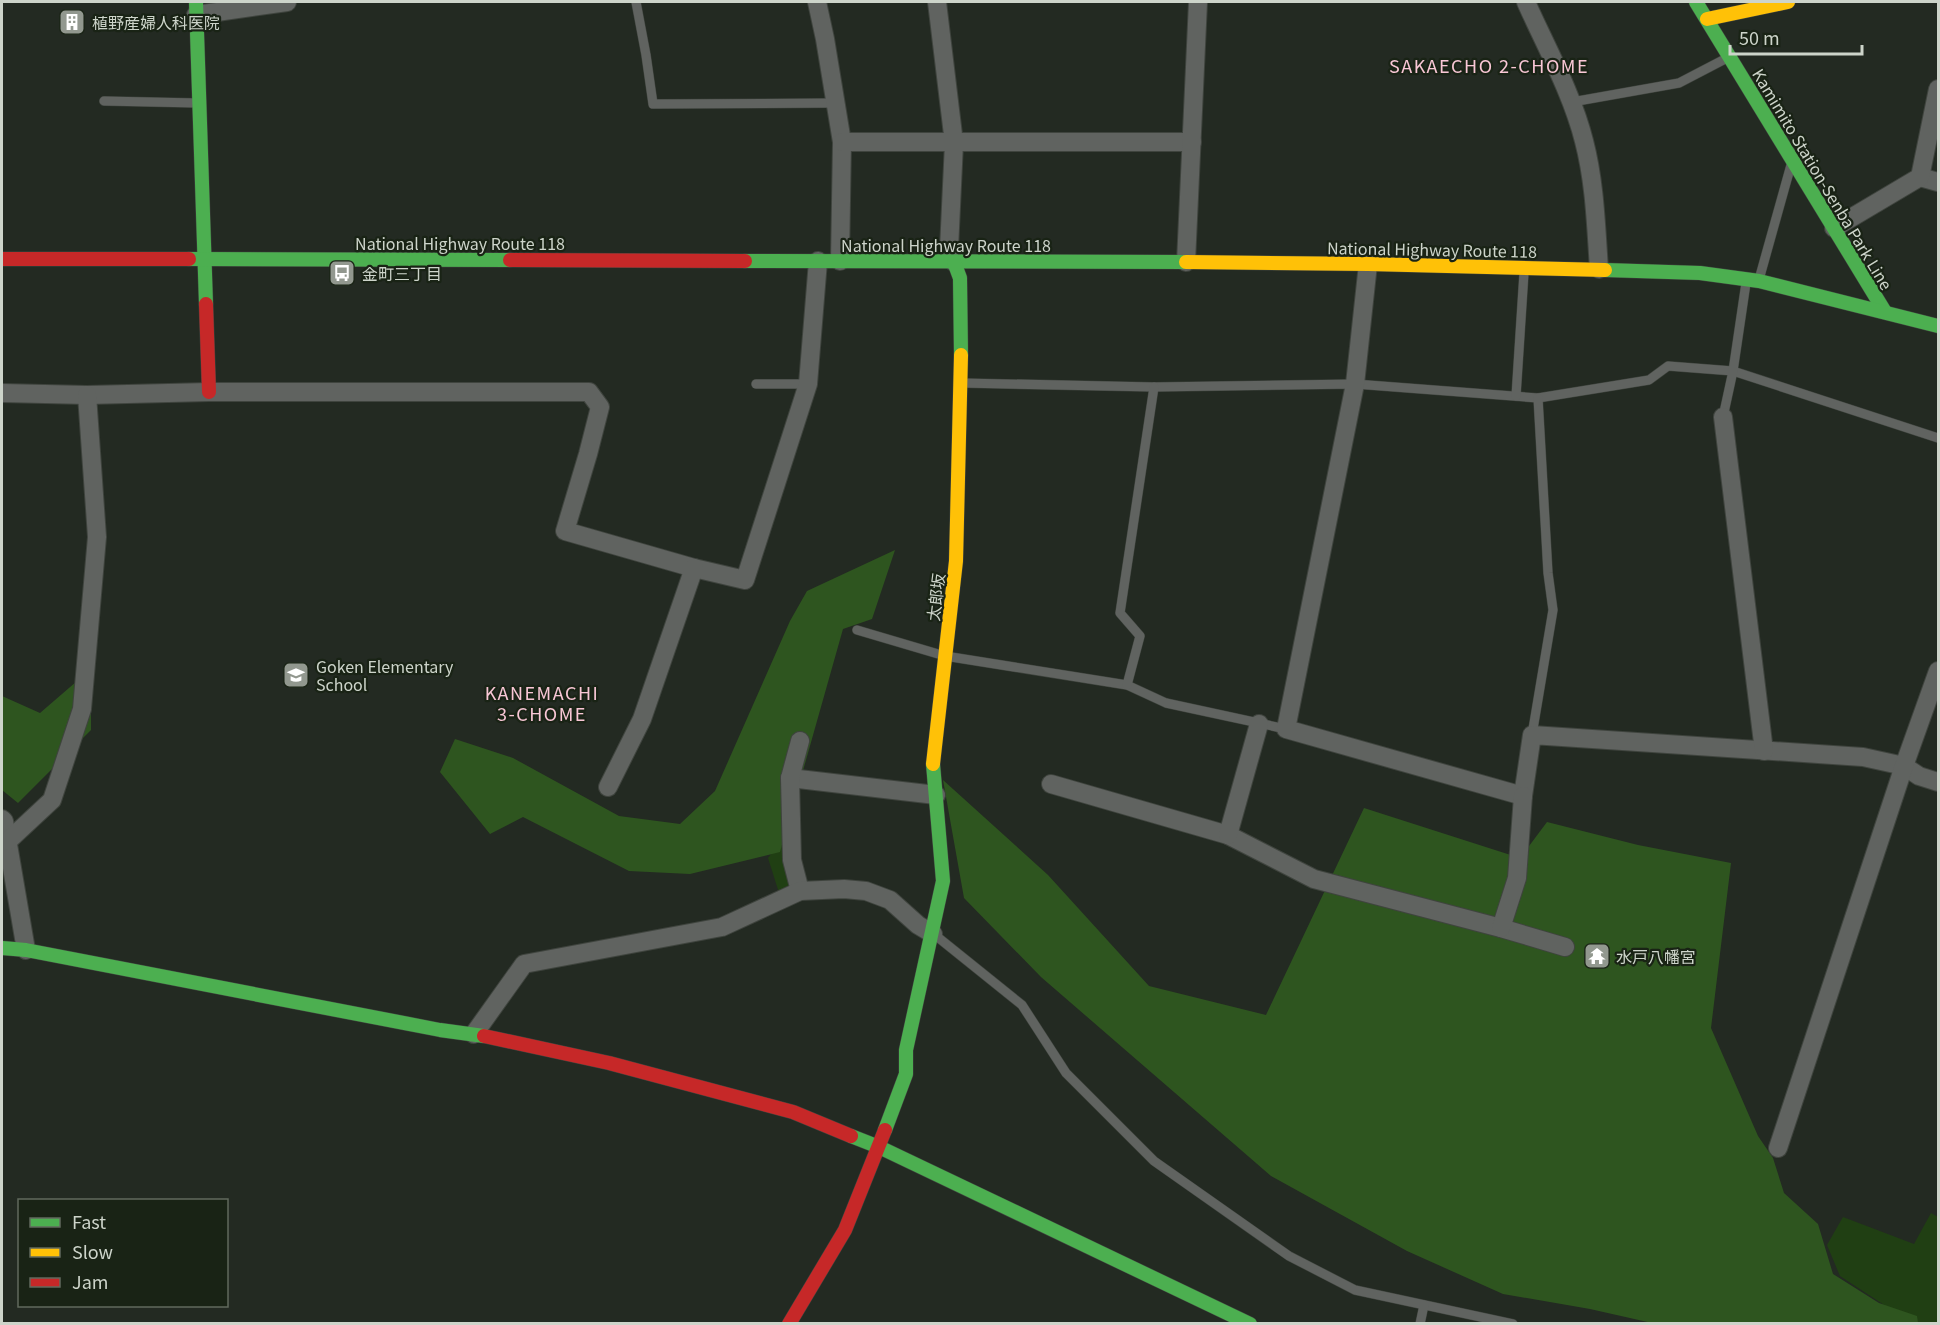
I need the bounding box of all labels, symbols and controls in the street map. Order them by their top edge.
building icon: 植野産婦人科医院 [57,7,87,37]
place label: 植野産婦人科医院 [92,10,220,34]
scale bar [1730,18,1862,56]
text: 50 m [1739,24,1780,50]
district label: SAKAECHO 2-CHOME [1389,52,1589,78]
street label: Kamimito Station-Senba Park Line [1747,64,1899,294]
street label: National Highway Route 118 [355,231,565,255]
street label: National Highway Route 118 [841,233,1051,257]
street label: National Highway Route 118 [1327,235,1537,263]
bus stop icon: 金町三丁目 [327,258,357,288]
place label: 金町三丁目 [362,261,442,285]
street label: 太郎坂 [920,572,950,622]
place label: Goken Elementary School [316,654,454,696]
school or university icon: Goken Elementary School [281,660,311,690]
district label: KANEMACHI 3-CHOME [485,679,599,726]
temple icon: 水戸八幡宮 [1582,941,1612,971]
place label: 水戸八幡宮 [1616,944,1696,968]
legend [18,1199,228,1307]
text: Fast [72,1208,106,1234]
text: Slow [72,1238,113,1264]
text: Jam [72,1268,108,1294]

